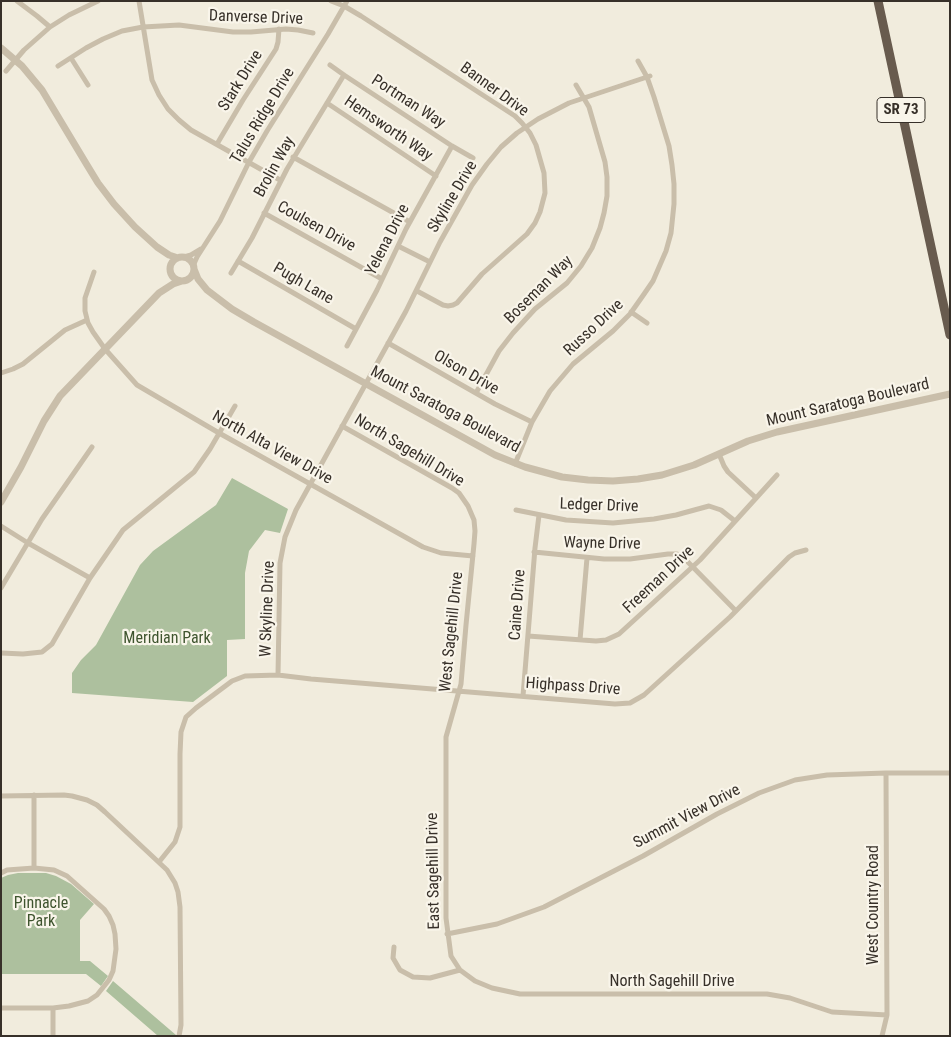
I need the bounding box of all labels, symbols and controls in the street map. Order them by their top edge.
street label: Danverse Drive [209,7,303,29]
street label: Stark Drive [215,47,267,115]
street label: Banner Drive [456,59,532,121]
street label: Talus Ridge Drive [227,65,299,167]
street label: Portman Way [368,71,448,133]
street label: Hemsworth Way [340,92,436,166]
road number: SR 73 [877,98,925,122]
street label: Brolin Way [251,133,299,201]
street label: Skyline Drive [424,158,482,236]
street label: Coulsen Drive [273,198,359,256]
street label: Yelena Drive [362,201,414,279]
street label: Boseman Way [501,252,577,328]
street label: Pugh Lane [269,259,337,309]
street label: Russo Drive [560,296,628,360]
street label: Olson Drive [430,347,502,399]
street label: Mount Saratoga Boulevard [367,362,523,458]
street label: Mount Saratoga Boulevard [765,375,931,431]
street label: North Alta View Drive [209,407,335,489]
street label: North Sagehill Drive [350,411,468,491]
street label: Ledger Drive [559,495,639,517]
street label: Wayne Drive [563,534,641,554]
street label: Freeman Drive [619,542,699,618]
street label: W Skyline Drive [257,561,279,657]
street label: Caine Drive [506,569,530,641]
street label: West Sagehill Drive [436,571,468,693]
park label: Meridian Park [123,629,211,649]
street label: Highpass Drive [525,674,621,700]
street label: Summit View Drive [630,781,744,853]
street label: East Sagehill Drive [423,812,445,930]
street label: West Country Road [864,845,884,965]
park label: Pinnacle Park [14,894,68,932]
street label: North Sagehill Drive [609,972,735,992]

